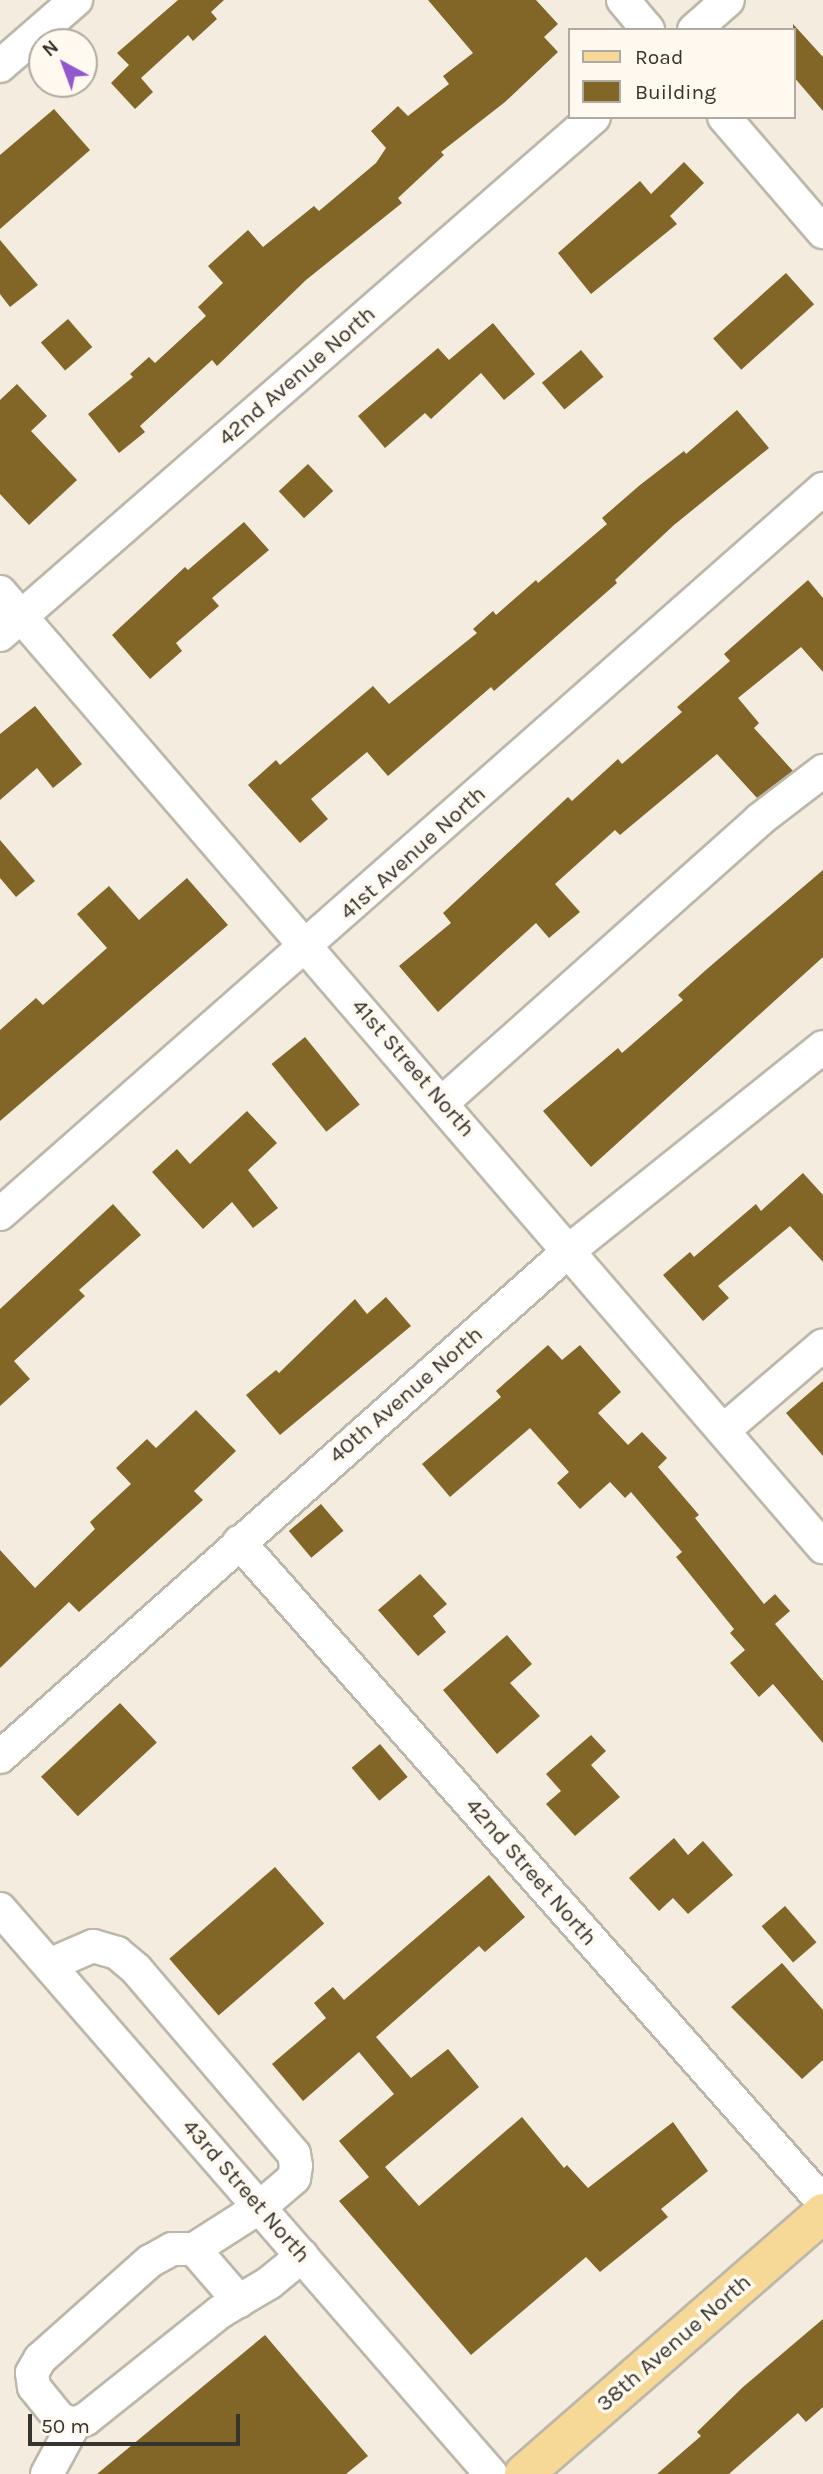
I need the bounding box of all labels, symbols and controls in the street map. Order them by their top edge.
north arrow [28,28,98,98]
legend [568,28,795,119]
text: N [38,36,63,61]
text: Road [635,45,683,69]
text: Building [635,80,716,104]
street label: 42nd Avenue North [213,300,381,452]
street label: 41st Avenue North [334,780,492,926]
street label: 41st Street North [345,993,481,1143]
street label: 40th Avenue North [323,1321,489,1469]
street label: 42nd Street North [459,1792,603,1952]
street label: 43rd Street North [176,2113,316,2269]
street label: 38th Avenue North [591,2268,757,2418]
scale bar [32,2400,243,2444]
text: 50 m [41,2414,90,2438]

